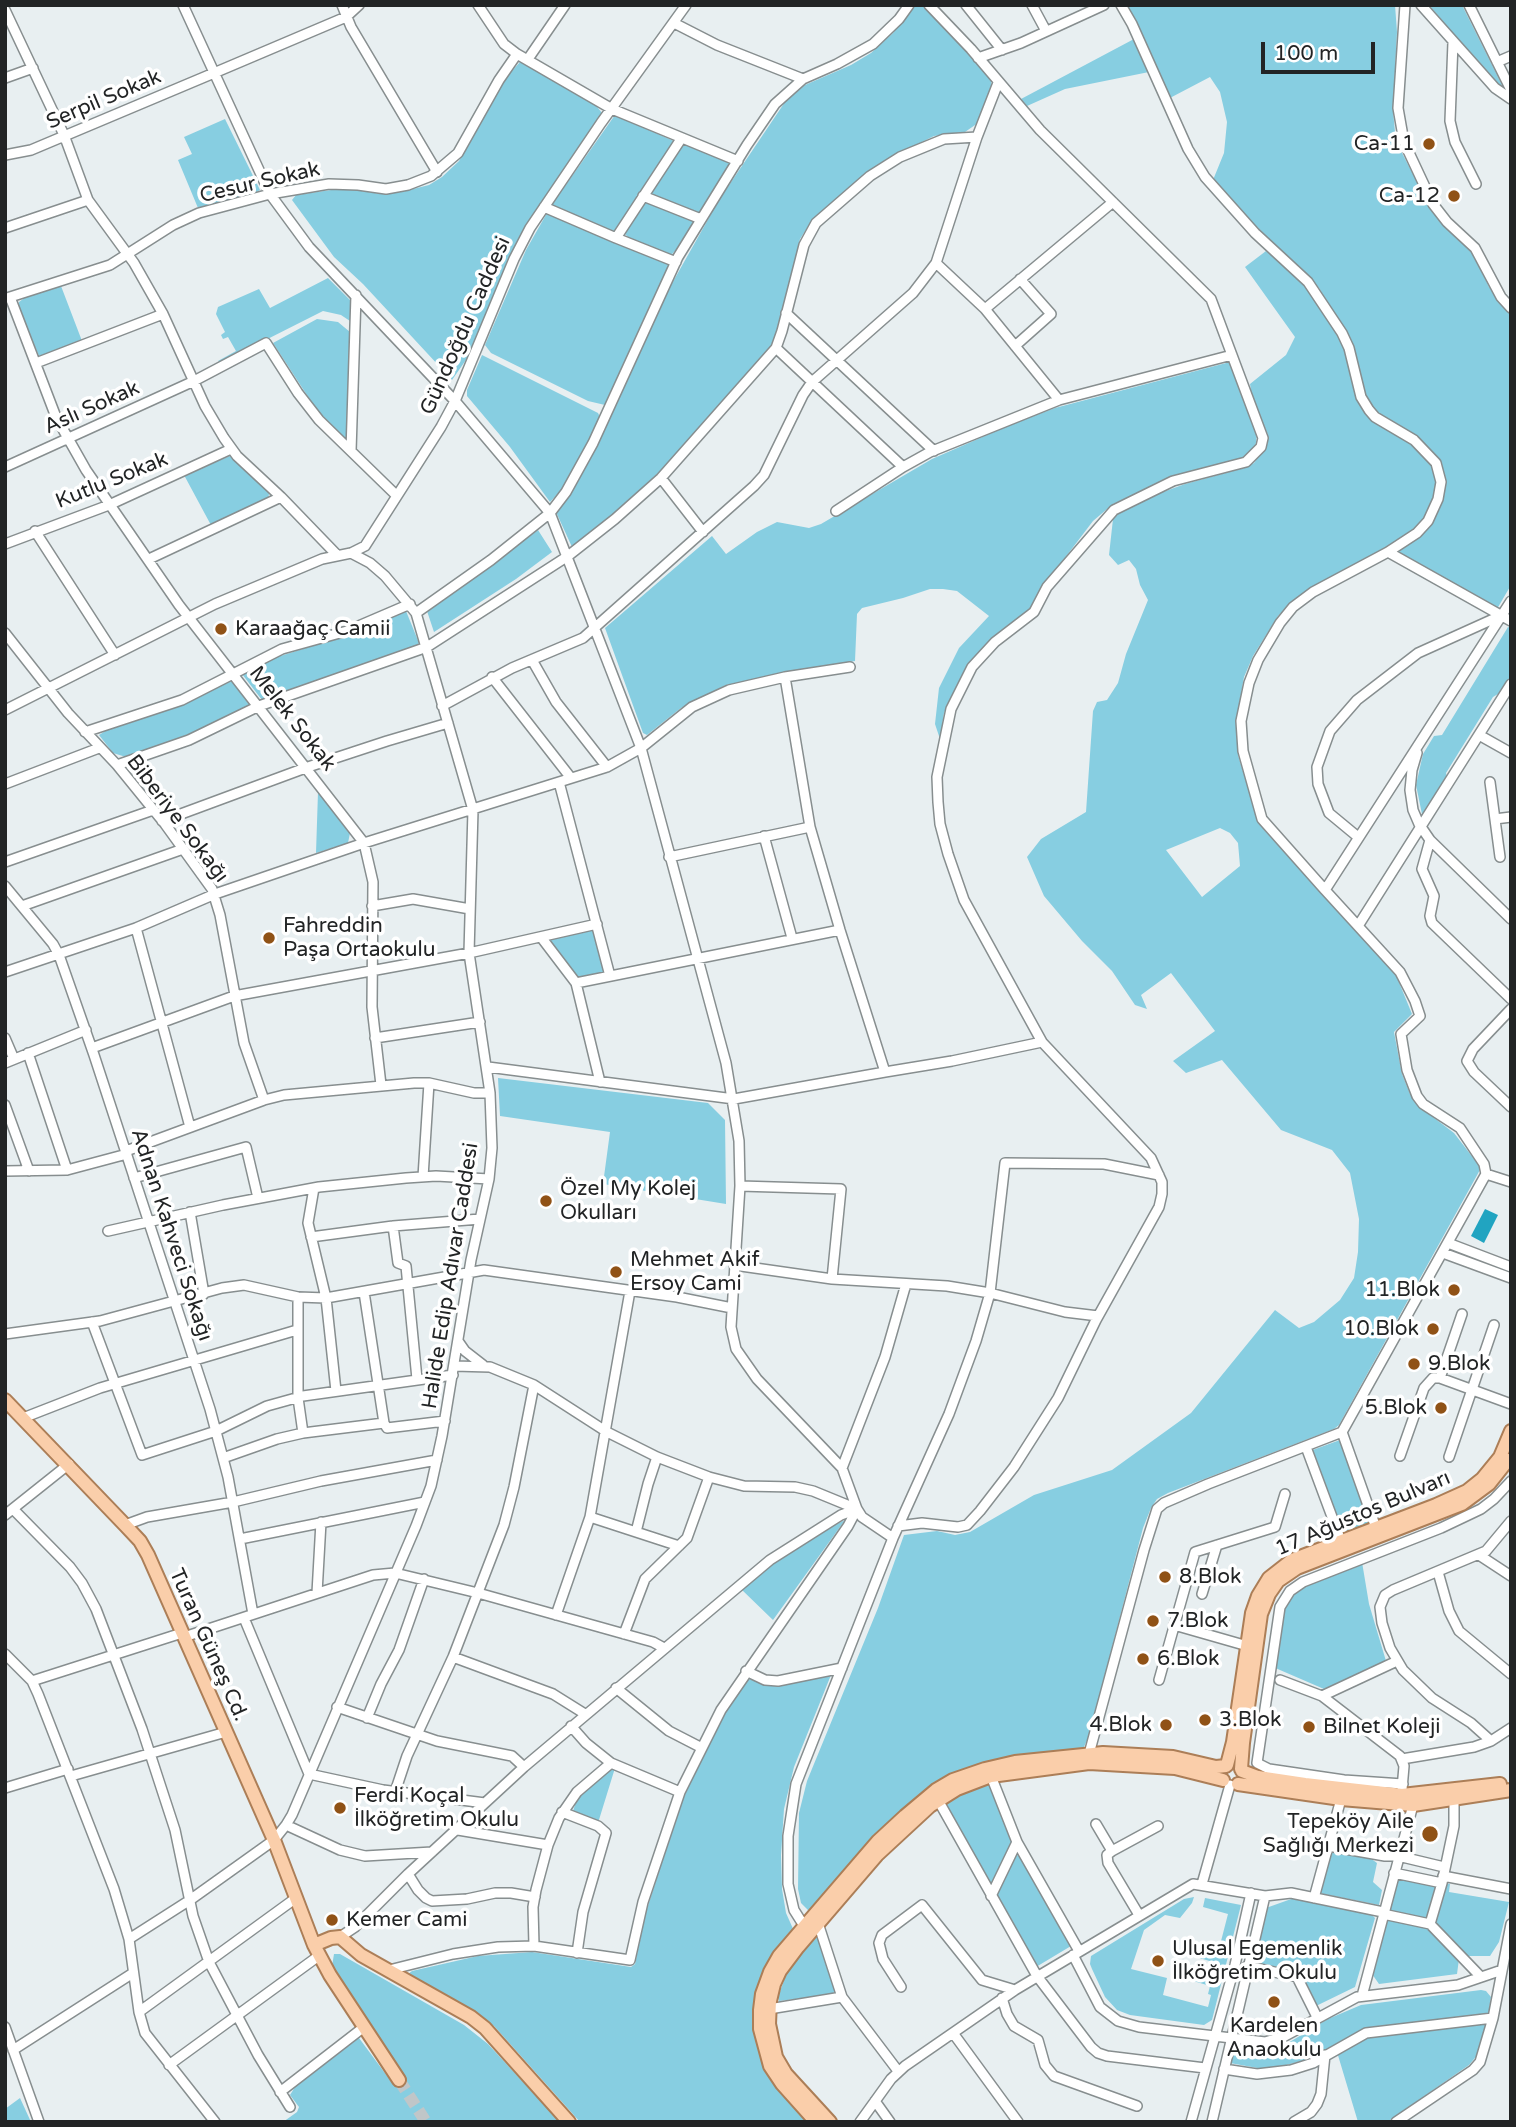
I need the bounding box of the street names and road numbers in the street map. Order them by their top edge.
street label: Serpil Sokak [43,65,165,135]
street label: Cesur Sokak [197,157,323,209]
street label: Gündoğdu Caddesi [415,233,517,419]
street label: Aslı Sokak [40,376,144,440]
street label: Kutlu Sokak [52,447,172,515]
street label: Melek Sokak [243,662,341,776]
street label: Biberiye Sokağı [121,750,233,888]
street label: Adnan Kahveci Sokağı [125,1126,217,1344]
street label: Halide Edip Adıvar Caddesi [417,1141,485,1411]
street label: 17 Ağustos Bulvarı [1272,1466,1454,1562]
street label: Turan Güneş Cd. [163,1565,253,1725]

